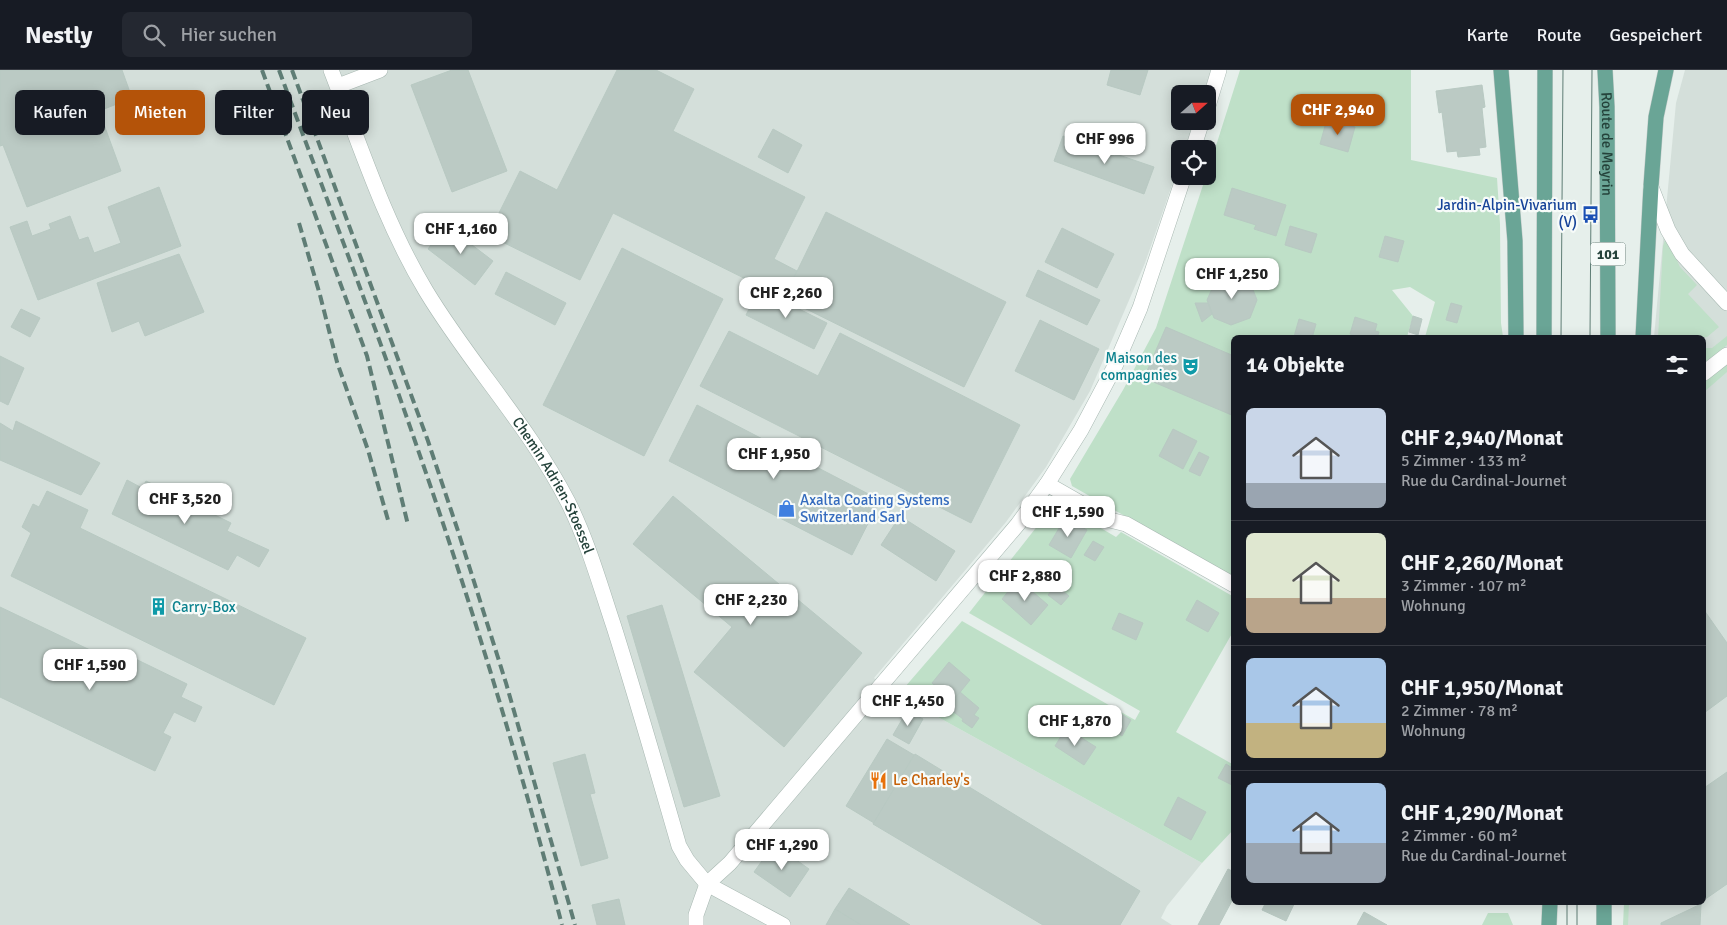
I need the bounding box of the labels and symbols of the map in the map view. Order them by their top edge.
north arrow [1171,85,1216,130]
street label: Route de Meyrin [1597,91,1616,196]
pin: CHF 2,940 [1281,93,1395,136]
pin: CHF 996 [1059,122,1151,165]
place label: Jardin-Alpin-Vivarium (V) [1437,196,1577,231]
bus stop icon: Jardin-Alpin-Vivarium (V) [1581,204,1601,224]
pin: CHF 1,160 [404,212,518,255]
road number: 101 [1590,242,1626,265]
pin: CHF 1,250 [1175,258,1289,300]
pin: CHF 2,260 [729,276,843,319]
place label: Maison des compagnies [1101,349,1177,384]
theatre icon: Maison des compagnies [1181,357,1201,377]
street label: Chemin Adrien-Stoessel [508,413,598,556]
pin: CHF 1,950 [717,438,831,480]
pin: CHF 3,520 [128,482,242,525]
place label: Axalta Coating Systems Switzerland Sarl [800,491,950,526]
pin: CHF 1,590 [1011,496,1125,538]
shop icon: Axalta Coating Systems Switzerland Sarl [776,499,796,519]
pin: CHF 2,880 [968,560,1082,602]
pin: CHF 2,230 [694,584,808,626]
building icon: Carry-Box [148,597,168,617]
place label: Carry-Box [172,598,236,616]
pin: CHF 1,590 [33,648,147,691]
pin: CHF 1,450 [851,684,965,727]
pin: CHF 1,870 [1018,704,1132,747]
restaurant icon: Le Charley's [869,770,889,790]
place label: Le Charley's [893,771,970,789]
pin: CHF 1,290 [725,828,839,871]

